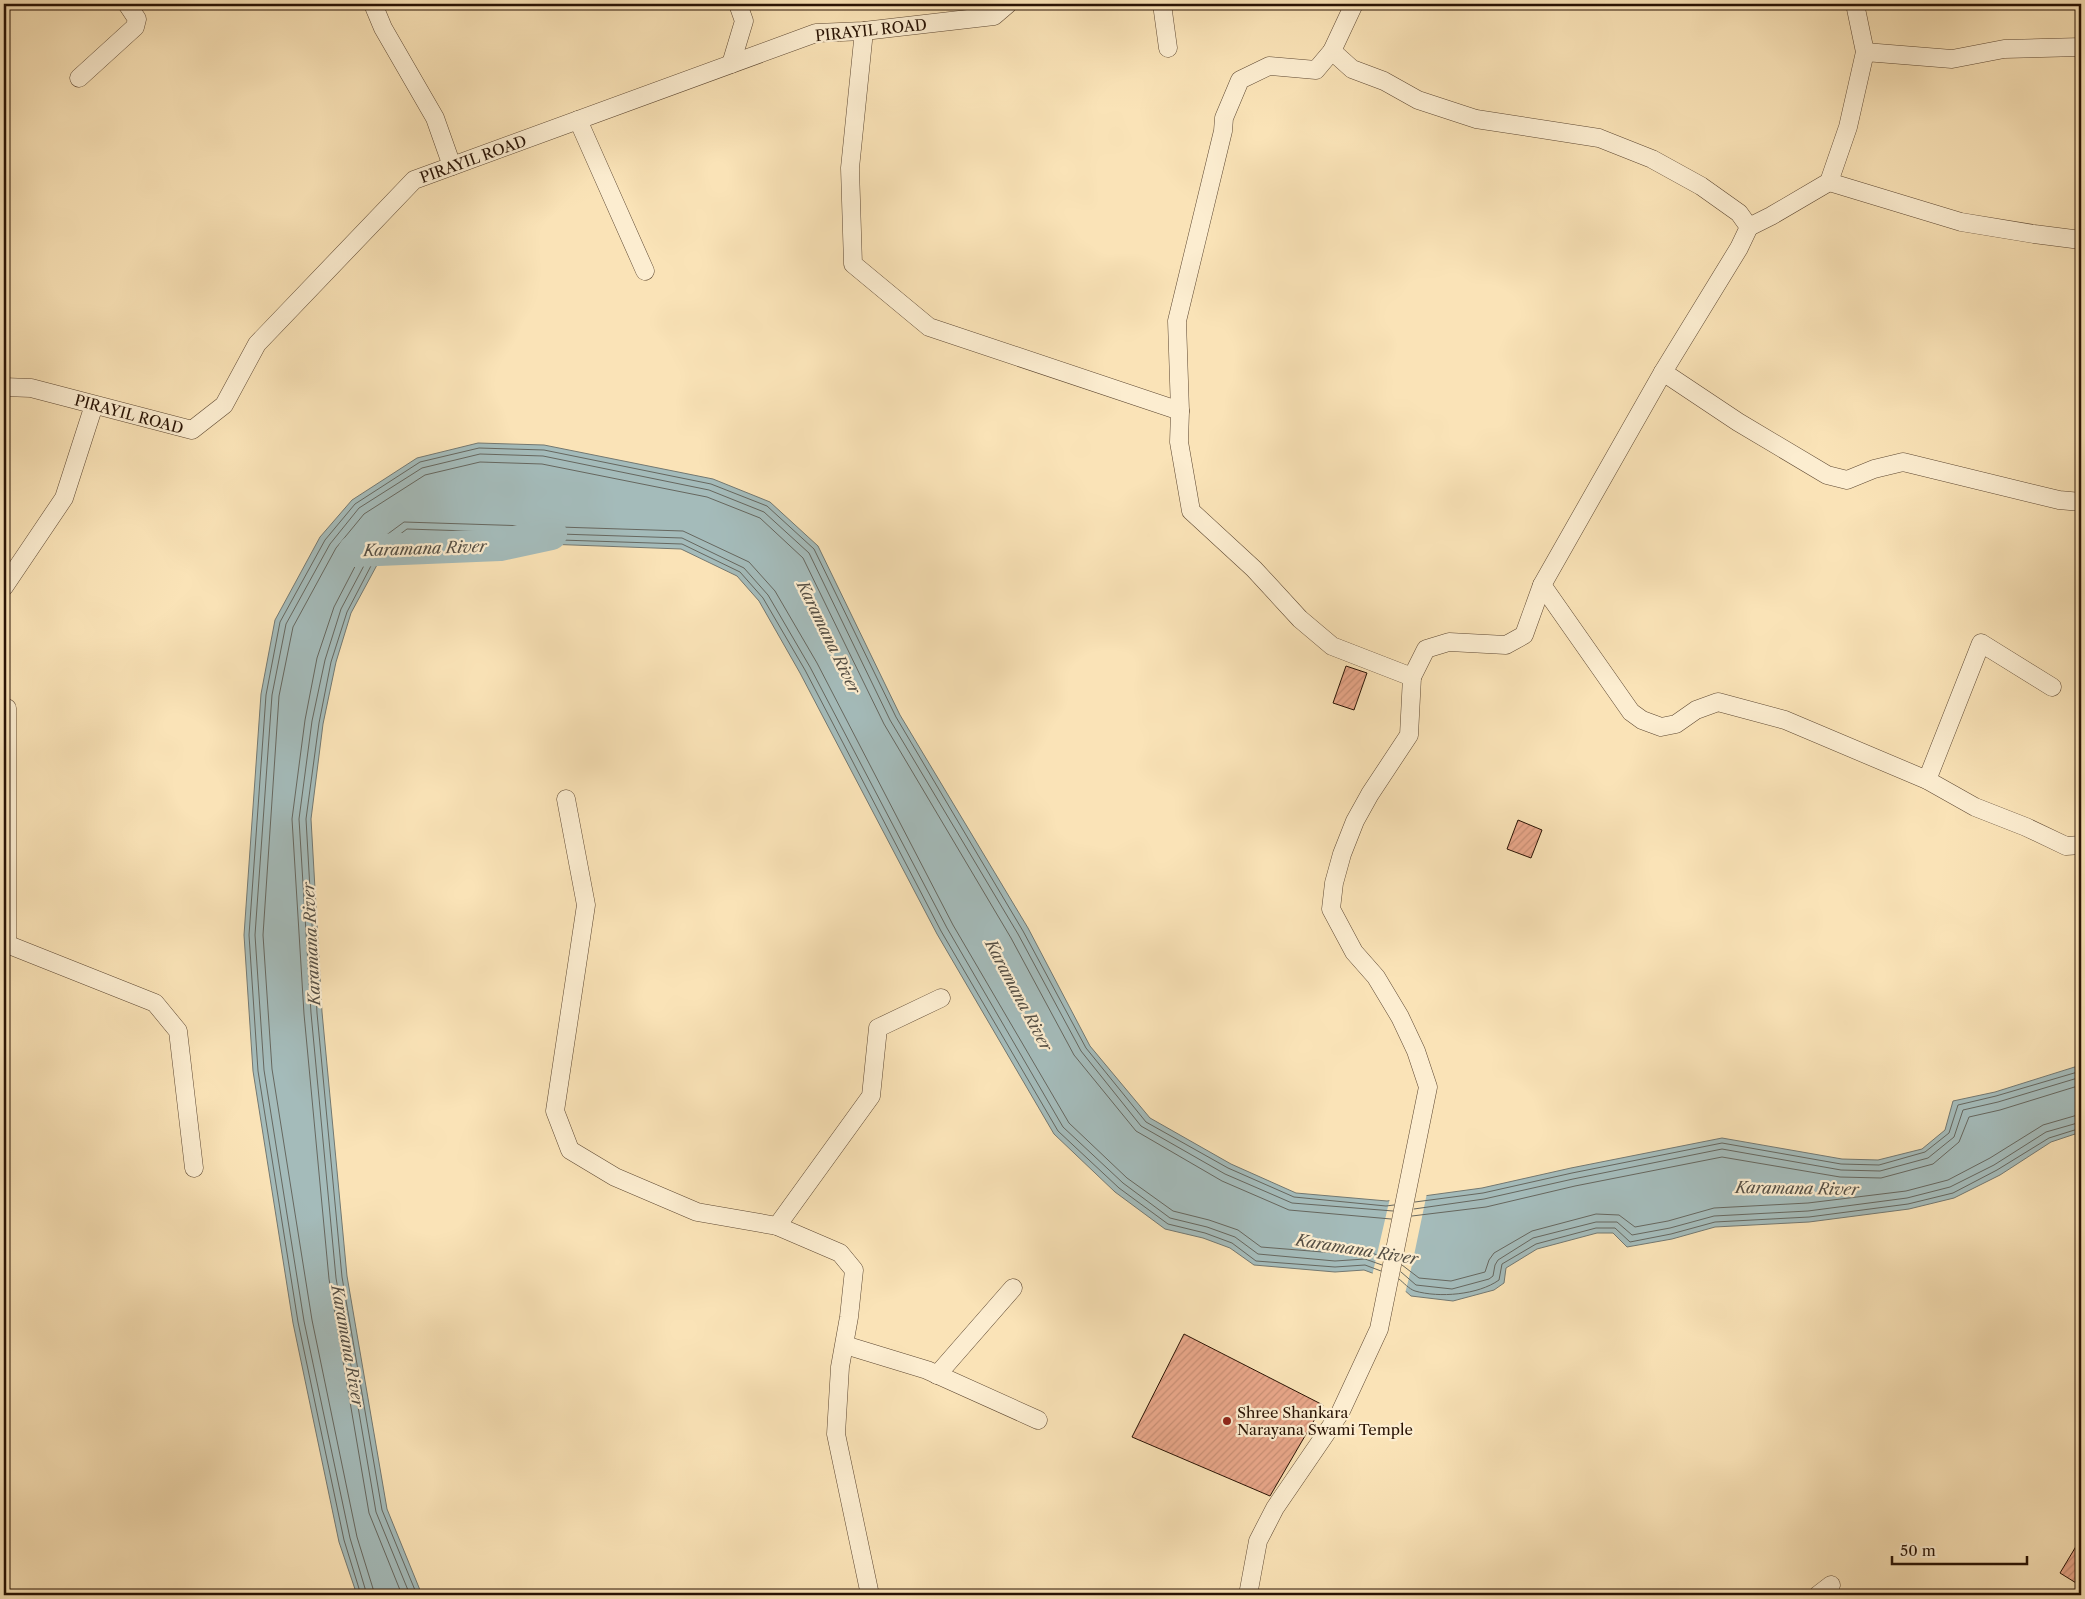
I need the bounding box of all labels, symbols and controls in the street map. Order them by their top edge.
street label: PIRAYIL ROAD [814,15,928,45]
street label: PIRAYIL ROAD [417,131,529,187]
street label: PIRAYIL ROAD [72,390,186,438]
water label: Karamana River [361,536,489,560]
water label: Karamana River [792,575,866,698]
water label: Karamana River [298,880,324,1008]
water label: Karamana River [980,934,1058,1056]
water label: Karamana River [1733,1177,1860,1199]
water label: Karamana River [1292,1229,1421,1269]
water label: Karamana River [327,1281,369,1410]
place label: Shree Shankara Narayana Swami Temple [1237,1403,1413,1439]
marker: Shree Shankara Narayana Swami Temple [1221,1415,1233,1427]
scale bar [1892,1534,2028,1566]
text: 50 m [1900,1541,1936,1560]

